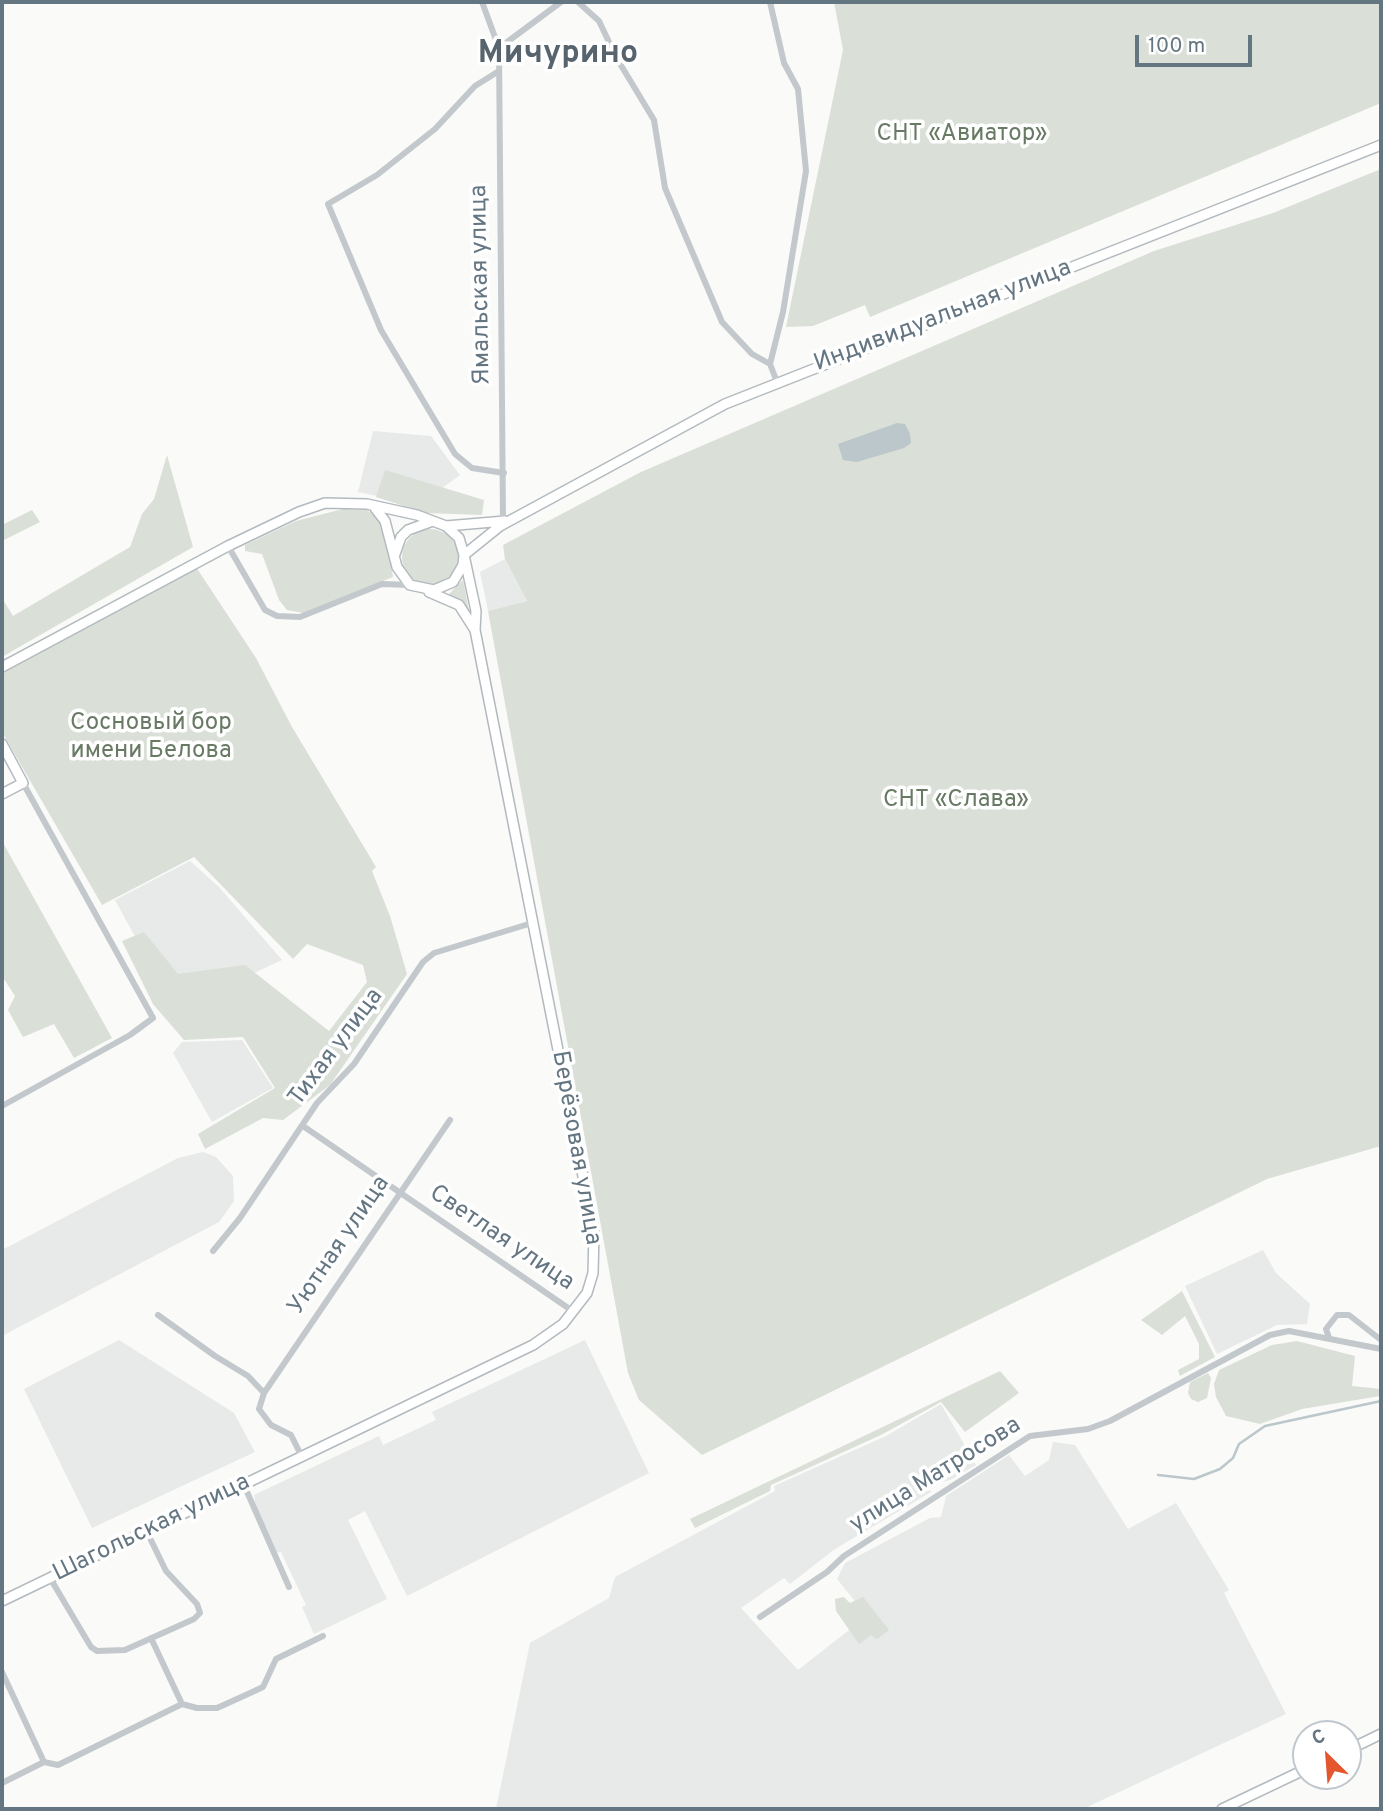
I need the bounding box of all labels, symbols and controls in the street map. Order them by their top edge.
scale bar [1138,21,1255,65]
text: 100 m [1148,33,1205,60]
district label: Мичурино [478,37,638,75]
park label: СНТ «Авиатор» [877,121,1047,149]
street label: Ямальская улица [466,185,498,385]
street label: Индивидуальная улица [810,255,1076,379]
park label: Сосновый бор имени Белова [70,710,232,766]
park label: СНТ «Слава» [883,787,1029,815]
street label: Тихая улица [284,984,390,1112]
street label: Берёзовая улица [544,1049,606,1247]
street label: Уютная улица [283,1171,397,1321]
street label: Светлая улица [423,1180,579,1298]
street label: улица Матросова [845,1412,1027,1540]
street label: Шагольская улица [49,1469,255,1589]
north arrow [1292,1720,1362,1790]
text: С [1308,1724,1330,1751]

